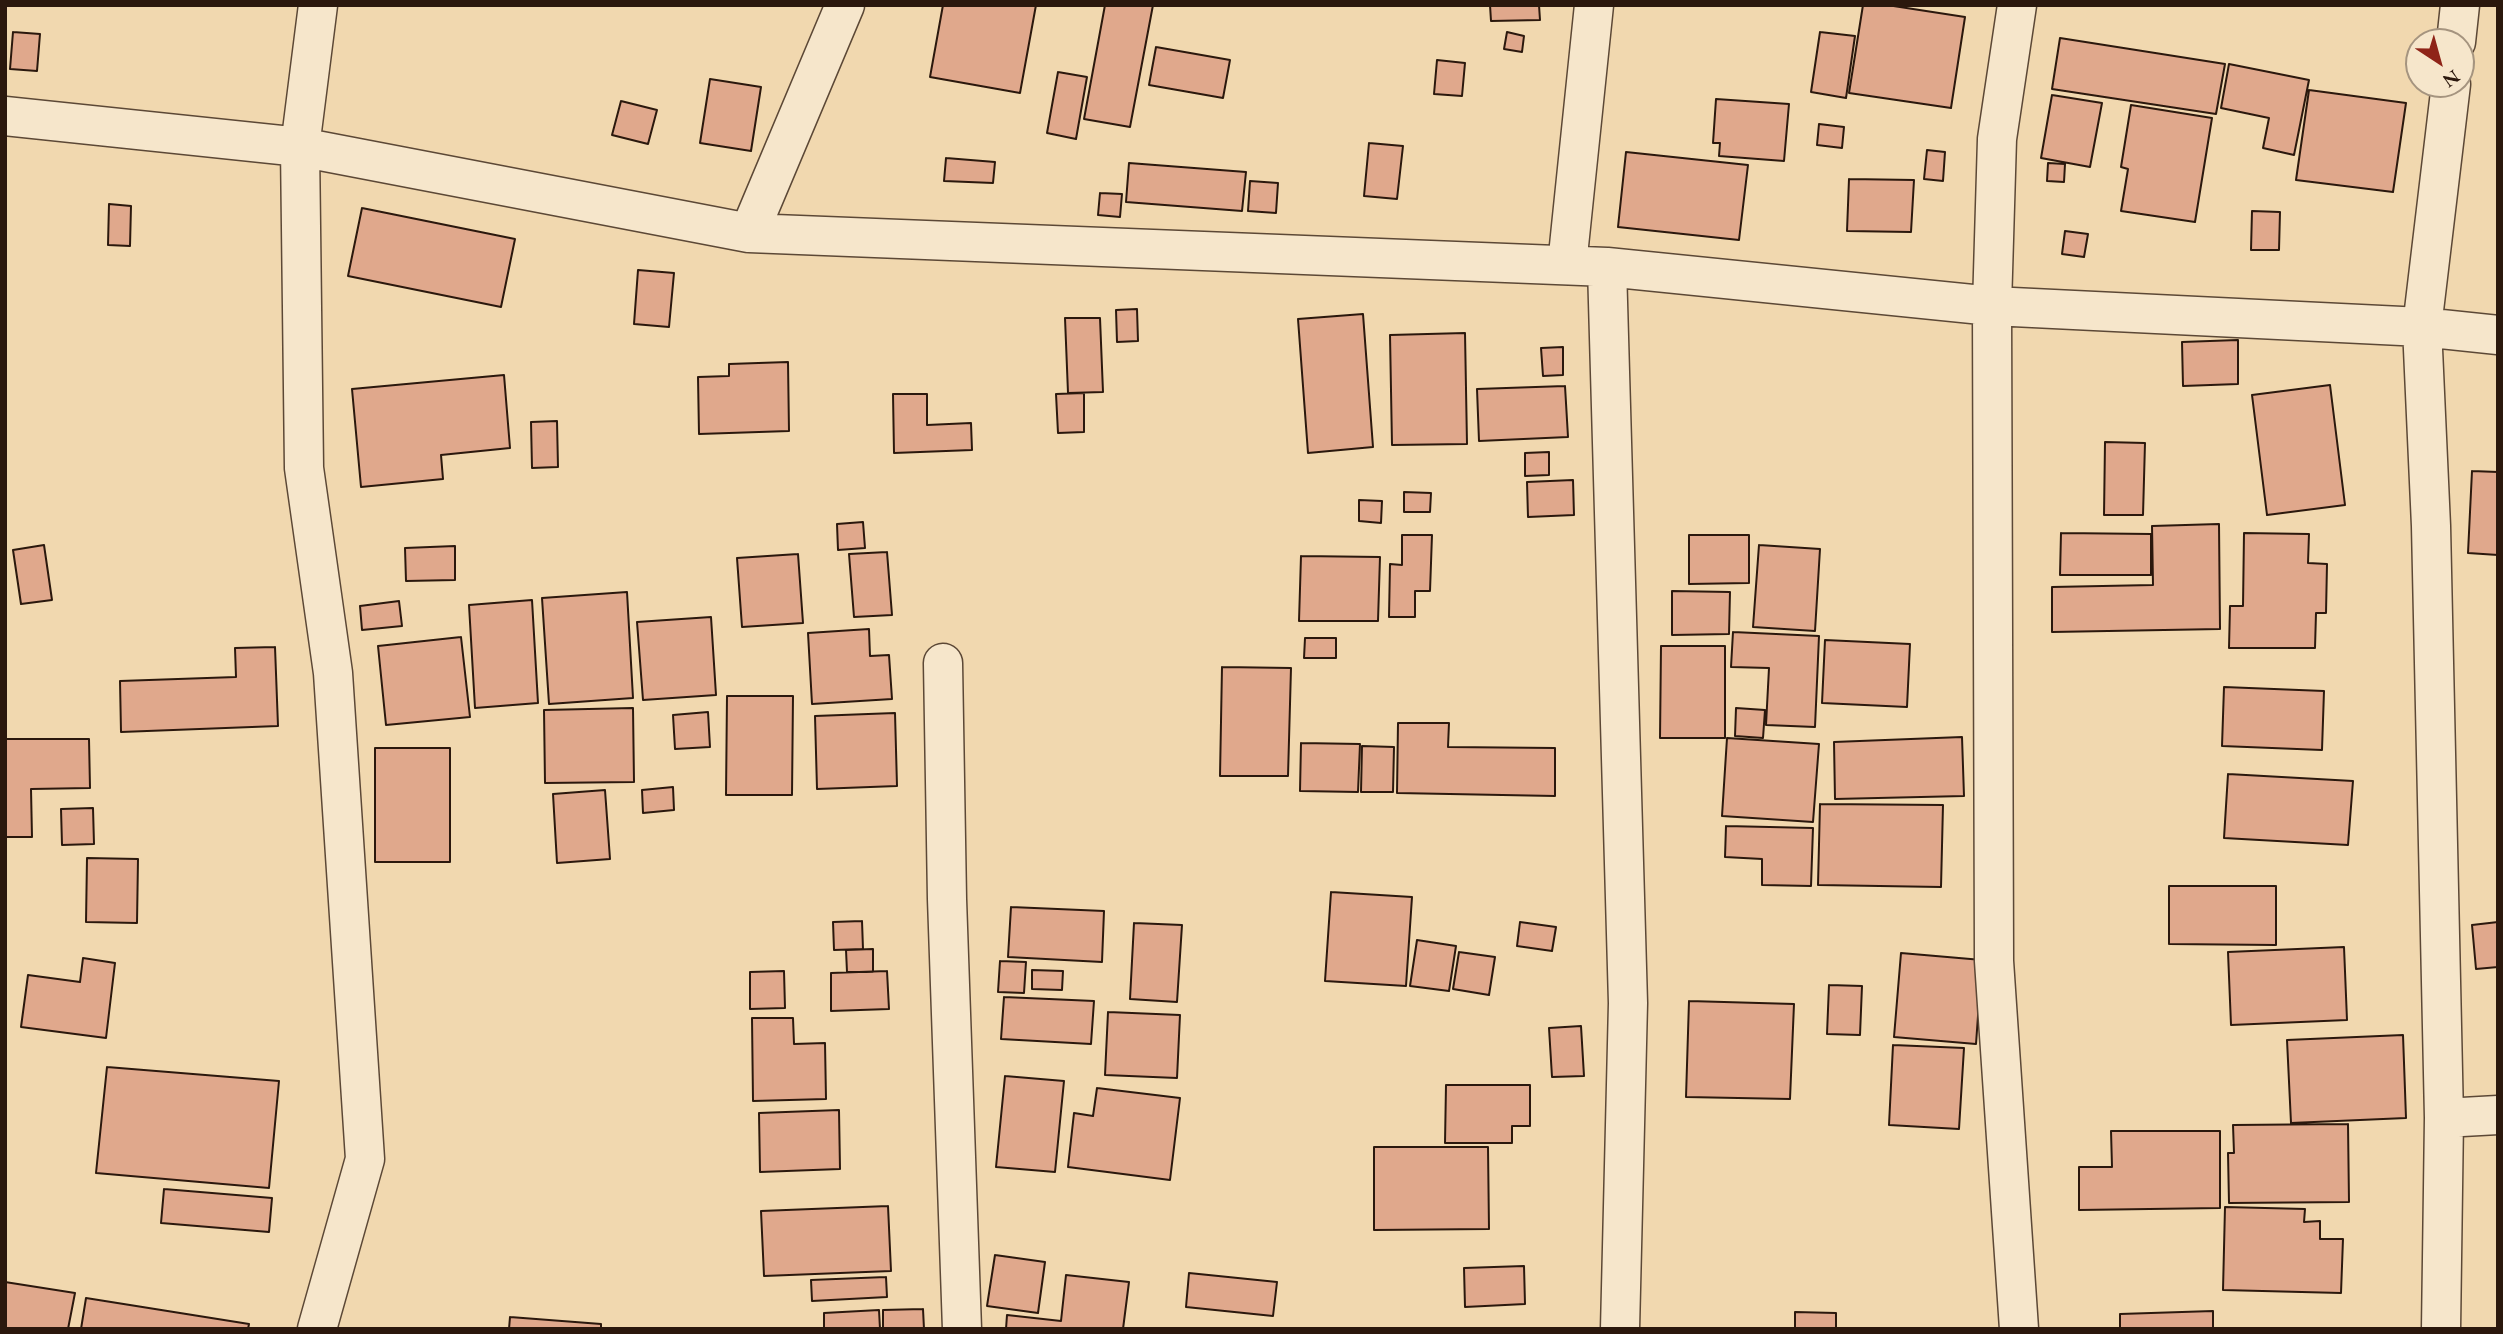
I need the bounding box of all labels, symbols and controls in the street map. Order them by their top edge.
north arrow [2405,28,2475,98]
text: N [2438,64,2465,93]

